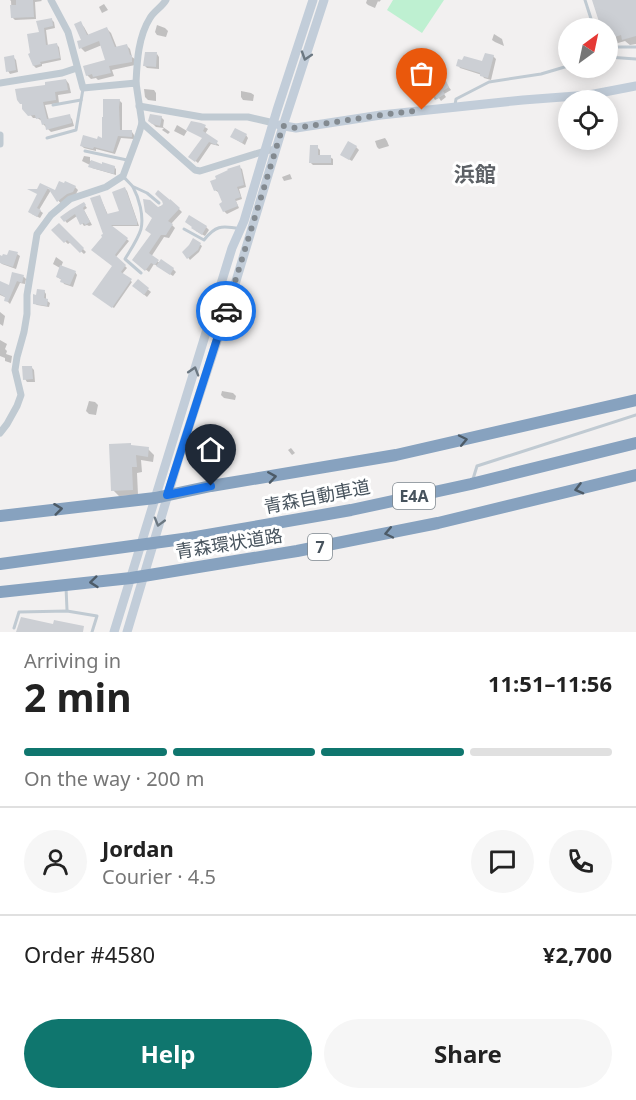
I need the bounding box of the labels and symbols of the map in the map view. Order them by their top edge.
north arrow [558,18,618,78]
pin [396,48,447,110]
one-way arrow [300,50,313,61]
district label: 浜館 [454,160,496,188]
courier [196,281,256,341]
one-way arrow [187,366,199,377]
pin [185,424,236,486]
one-way arrow [458,435,468,448]
one-way arrow [267,471,276,483]
street label: 青森自動車道 [262,474,372,518]
one-way arrow [574,481,584,494]
road number: E4A [393,483,435,509]
one-way arrow [54,504,63,516]
one-way arrow [154,516,166,527]
street label: 青森環状道路 [174,523,284,563]
one-way arrow [385,526,395,539]
road number: 7 [308,534,332,560]
one-way arrow [89,575,98,588]

